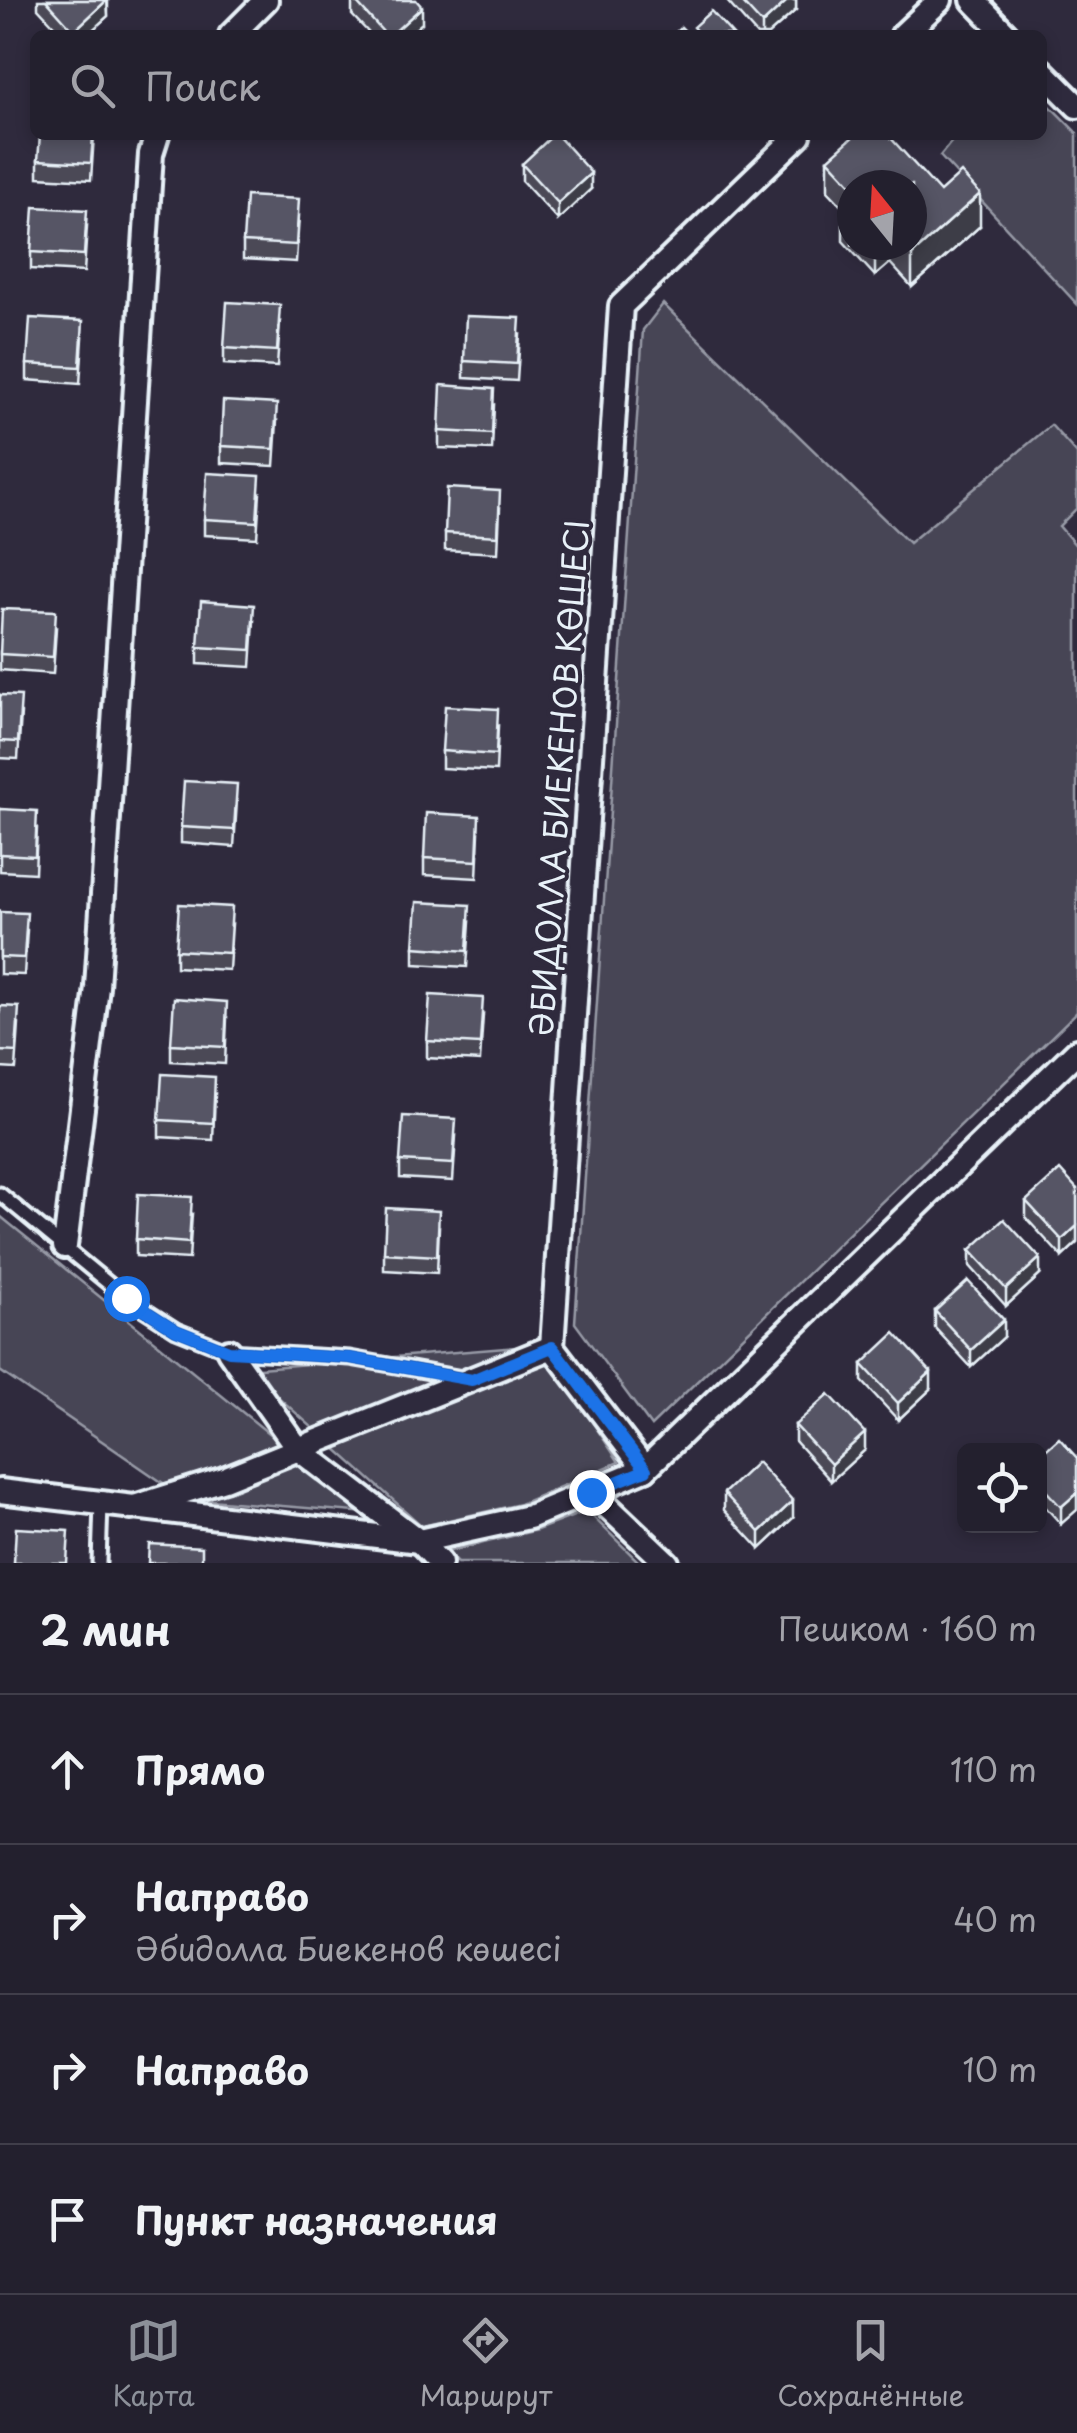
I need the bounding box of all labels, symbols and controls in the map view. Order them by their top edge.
search box [30,30,1047,140]
text: Поиск [145,57,260,114]
icon: search [65,58,120,113]
north arrow [837,170,927,260]
street label: ӘБИДОЛЛА БИЕКЕНОВ КӨШЕСІ [516,518,600,1038]
route start [104,1276,150,1322]
map controls [957,1443,1047,1533]
button: locate [957,1443,1047,1533]
route end [569,1470,615,1516]
text: 2 мин [40,1597,171,1660]
text: Пешком · 160 m [778,1604,1037,1652]
text: Прямо [135,1741,265,1798]
icon: ahead [40,1742,95,1797]
text: 110 m [950,1745,1037,1793]
text: Направо [135,1867,309,1924]
icon: right [40,1892,95,1947]
text: 40 m [953,1895,1037,1943]
text: Әбидолла Биекенов көшесі [135,1924,562,1972]
text: Направо [135,2041,309,2098]
icon: right [40,2042,95,2097]
text: 10 m [963,2045,1037,2093]
text: Пункт назначения [135,2191,498,2248]
icon: arrive [40,2192,95,2247]
tab: Карта [113,2313,195,2416]
tab: Маршрут [420,2313,552,2416]
tab: Сохранённые [777,2313,964,2416]

